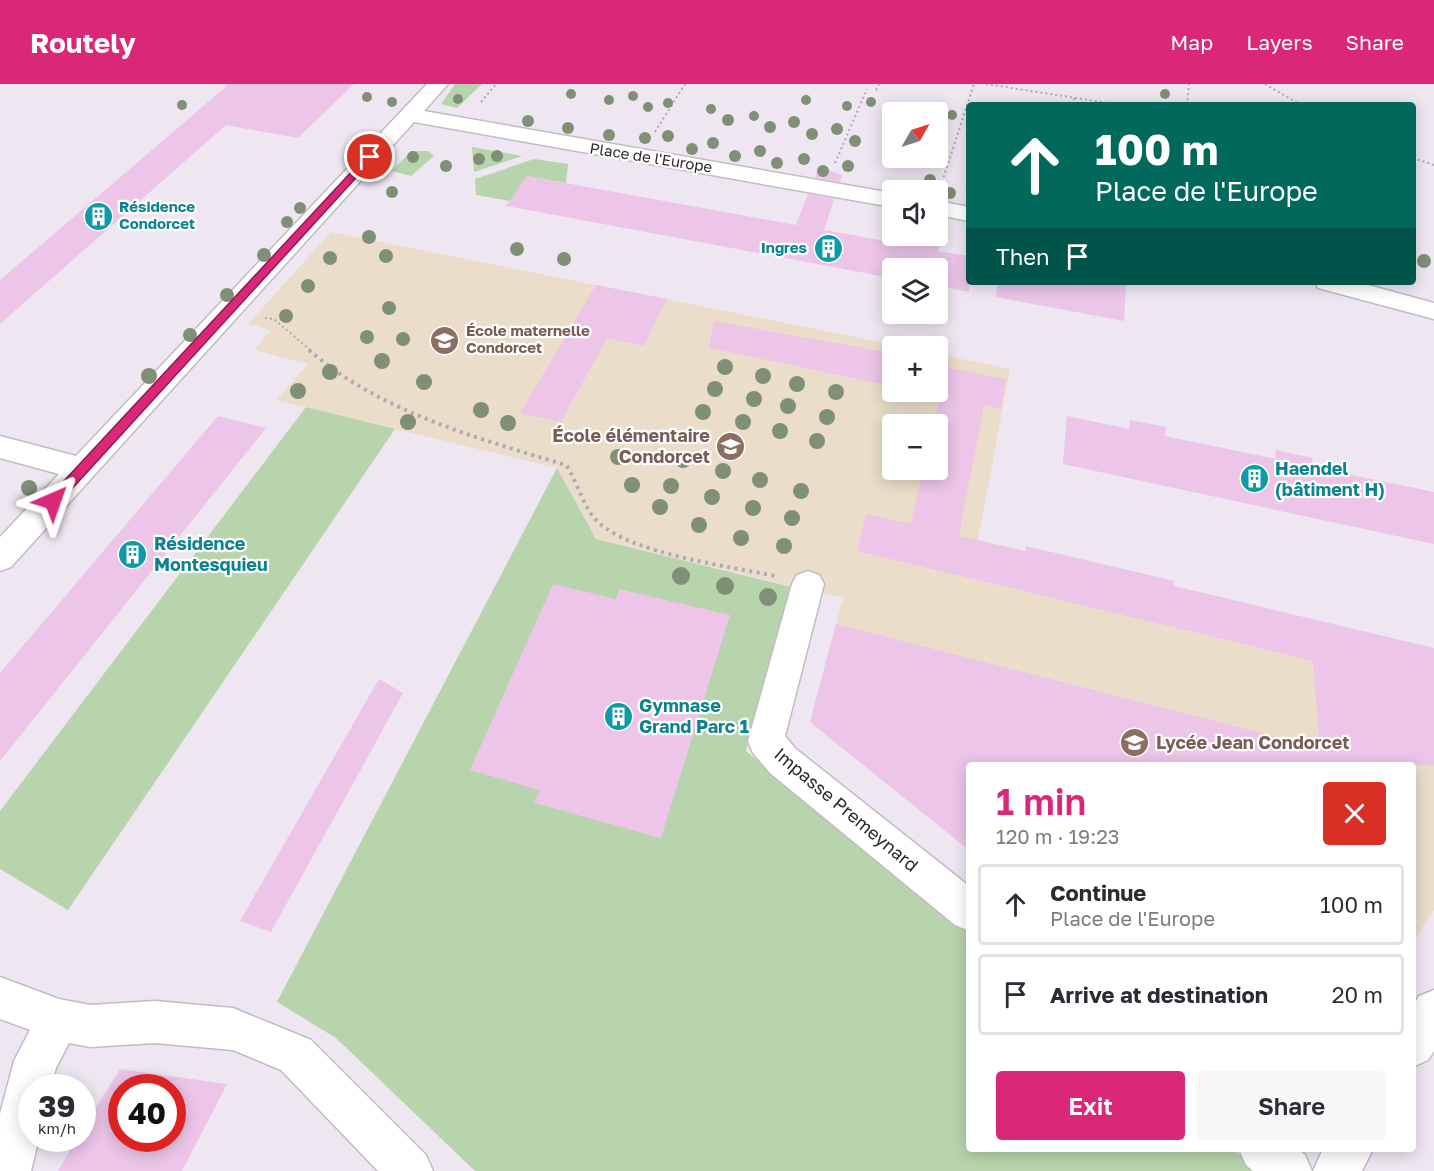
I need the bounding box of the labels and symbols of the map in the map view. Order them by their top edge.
north arrow [882,102,948,168]
pin [344,131,395,182]
street label: Place de l'Europe [589,138,714,176]
place label: Résidence Condorcet [119,197,195,232]
building icon: Résidence Condorcet [82,200,114,232]
building icon: Ingres [812,232,844,264]
place label: Ingres [761,238,807,256]
place label: École maternelle Condorcet [466,321,590,356]
school or university icon: École maternelle Condorcet [429,324,461,356]
place label: École élémentaire Condorcet [552,424,710,467]
school or university icon: École élémentaire Condorcet [715,430,747,462]
place label: Haendel (bâtiment H) [1275,457,1385,500]
building icon: Haendel (bâtiment H) [1238,463,1270,495]
position arrow [21,469,85,533]
place label: Résidence Montesquieu [154,532,268,575]
building icon: Résidence Montesquieu [117,538,149,570]
place label: Gymnase Grand Parc 1 [639,694,749,737]
building icon: Gymnase Grand Parc 1 [602,700,634,732]
school or university icon: Lycée Jean Condorcet [1119,727,1151,759]
place label: Lycée Jean Condorcet [1156,731,1349,753]
street label: Impasse Premeynard [770,743,923,876]
speed limit sign: 40 [108,1074,186,1152]

